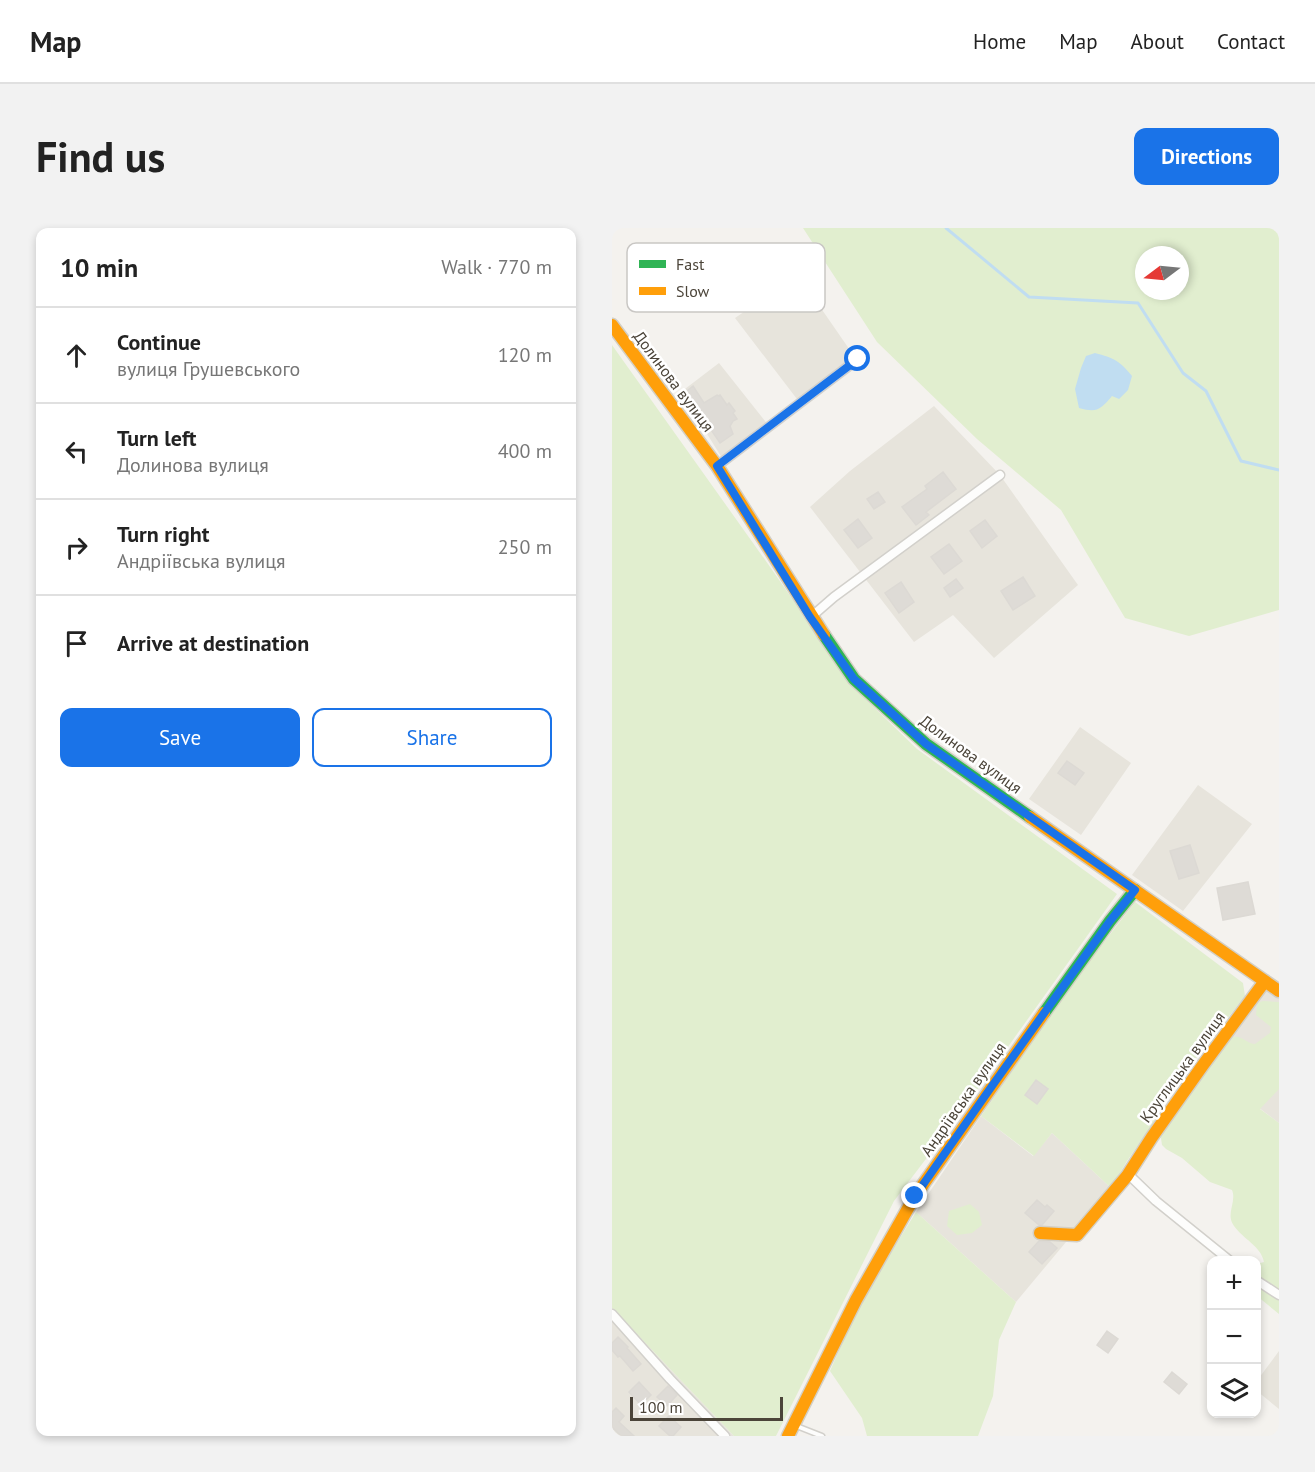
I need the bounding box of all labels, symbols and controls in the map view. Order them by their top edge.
text: Map [30,23,81,60]
text: Home [973,28,1026,55]
text: Map [1059,28,1098,55]
text: About [1131,28,1184,55]
text: Contact [1217,28,1285,55]
button: Directions [1134,128,1279,185]
text: Find us [36,129,165,184]
legend [627,243,825,312]
north arrow [1135,246,1189,300]
text: 10 min [60,251,138,284]
text: Walk · 770 m [441,254,552,280]
text: Fast [676,254,705,274]
text: Slow [676,281,710,301]
street label: Долинова вулиця [629,327,719,435]
text: Continue [117,328,201,356]
icon: ahead [60,339,93,372]
text: 120 m [498,342,552,368]
route start [844,345,870,371]
text: вулиця Грушевського [117,356,300,382]
text: Turn left [117,424,197,452]
icon: left [60,435,93,468]
text: 400 m [498,438,552,464]
text: Долинова вулиця [117,452,269,478]
text: Turn right [117,520,209,548]
icon: right [60,531,93,564]
text: 250 m [498,534,552,560]
text: Андріївська вулиця [117,548,286,574]
icon: arrive [60,627,93,660]
text: Arrive at destination [117,629,309,657]
button: Save [60,708,300,767]
button: Share [312,708,552,767]
street label: Долинова вулиця [916,710,1026,798]
street label: Круглицька вулиця [1135,1008,1229,1126]
street label: Андріївська вулиця [916,1038,1010,1160]
route end [901,1182,927,1208]
map controls [1207,1256,1261,1418]
button: + [1207,1256,1261,1310]
button: − [1207,1310,1261,1364]
button: layers [1207,1364,1261,1418]
scale bar [630,1394,783,1422]
text: 100 m [639,1397,682,1417]

